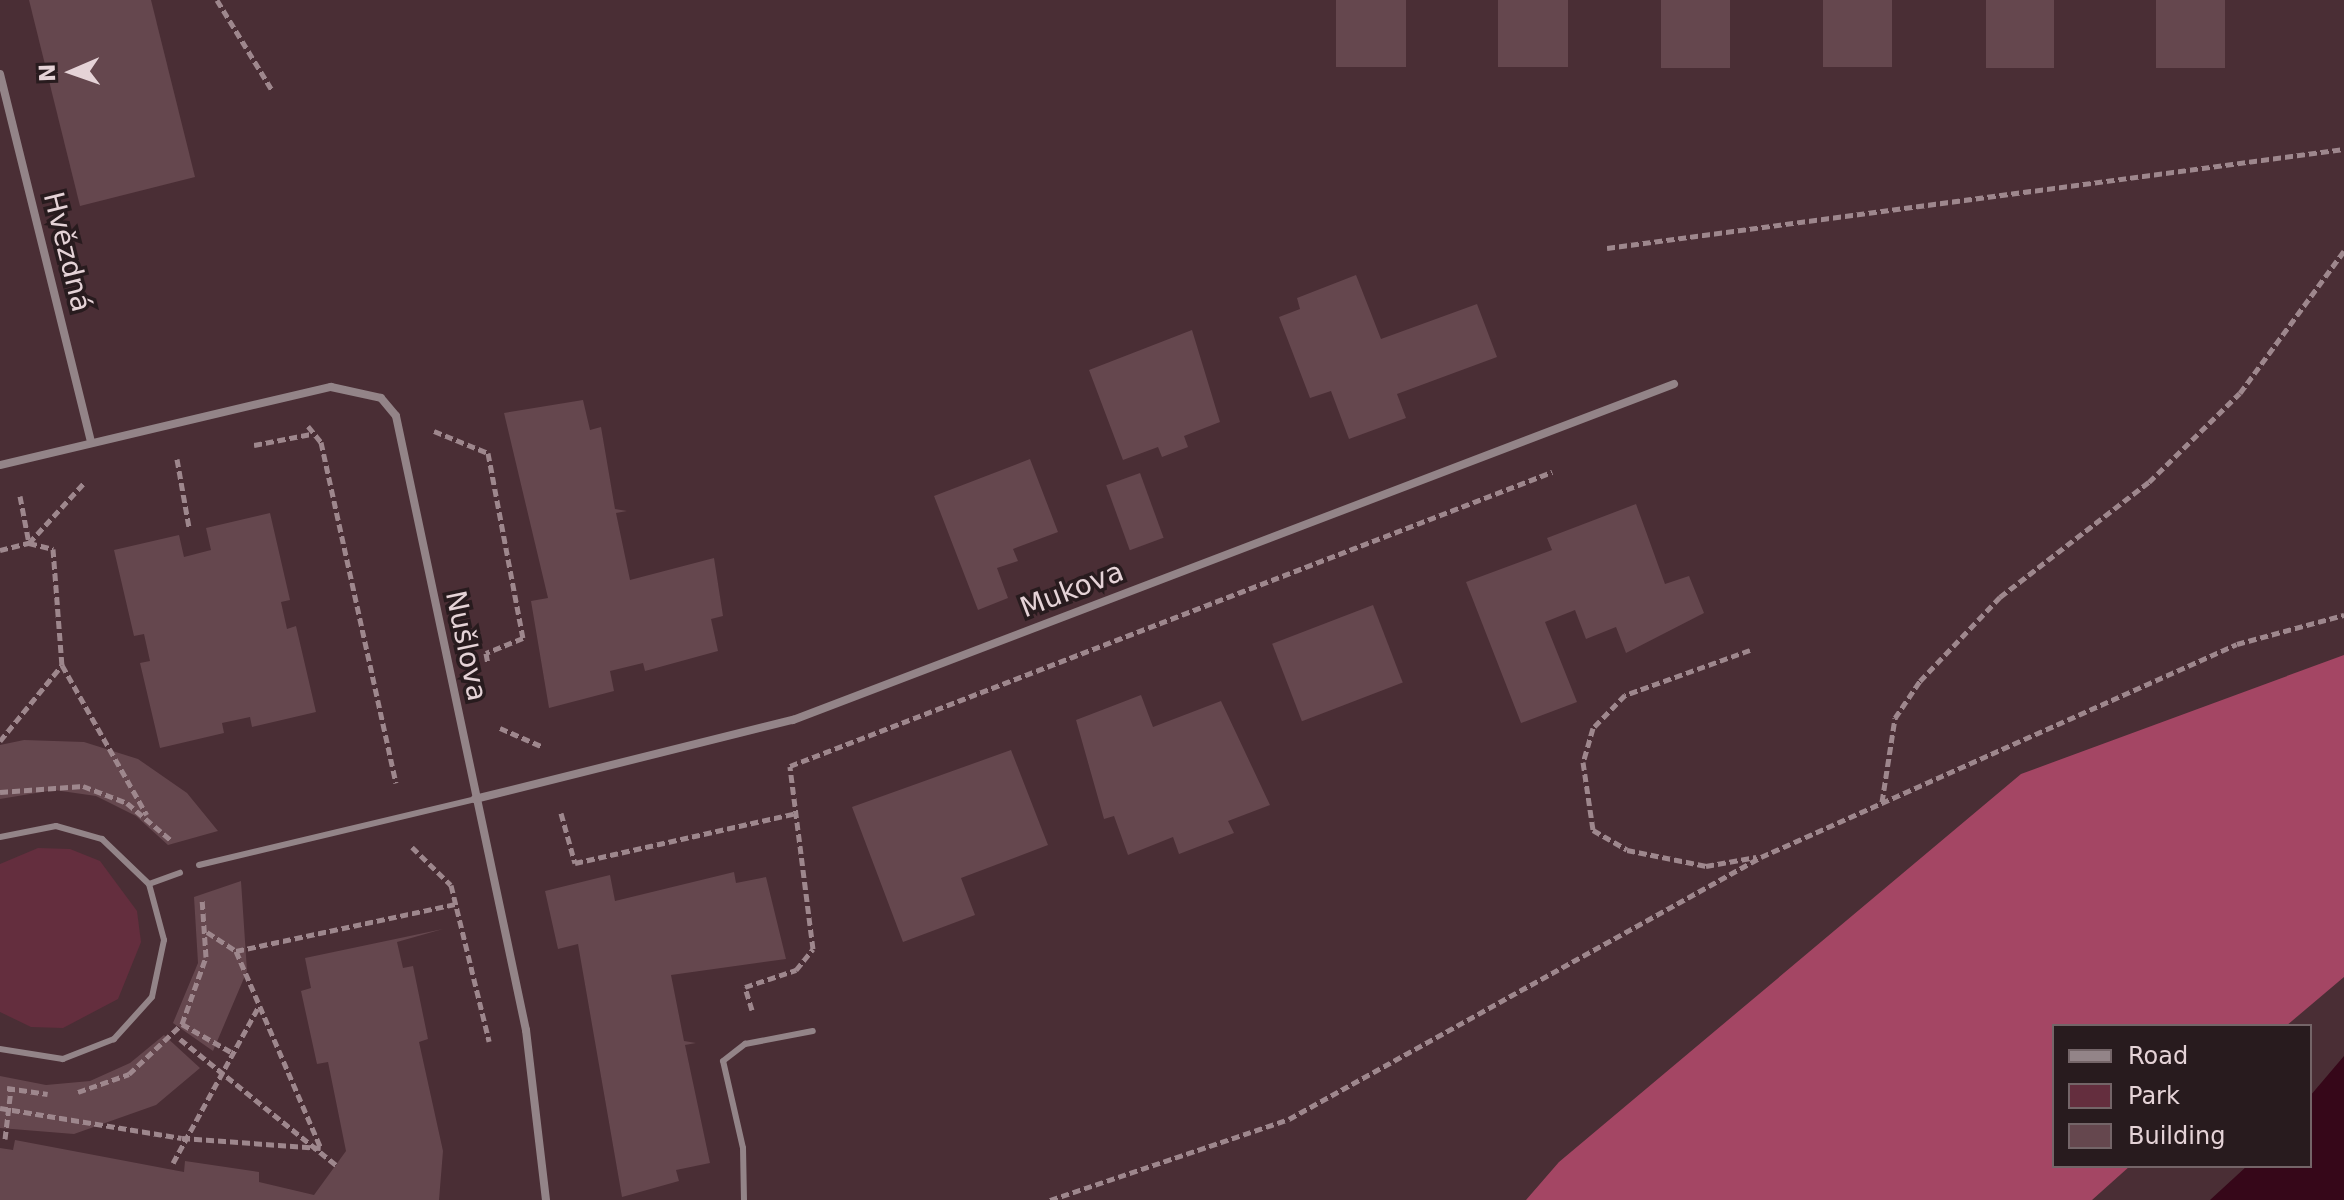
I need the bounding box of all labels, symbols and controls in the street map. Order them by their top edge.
north arrow [32,32,112,112]
text: N [35,63,60,83]
street label: Hvězdná [36,189,98,315]
street label: Mukova [1016,555,1128,625]
street label: Nušlova [438,588,494,704]
legend [2052,1024,2312,1168]
text: Road [2128,1042,2188,1070]
text: Park [2128,1082,2180,1110]
text: Building [2128,1122,2225,1150]

